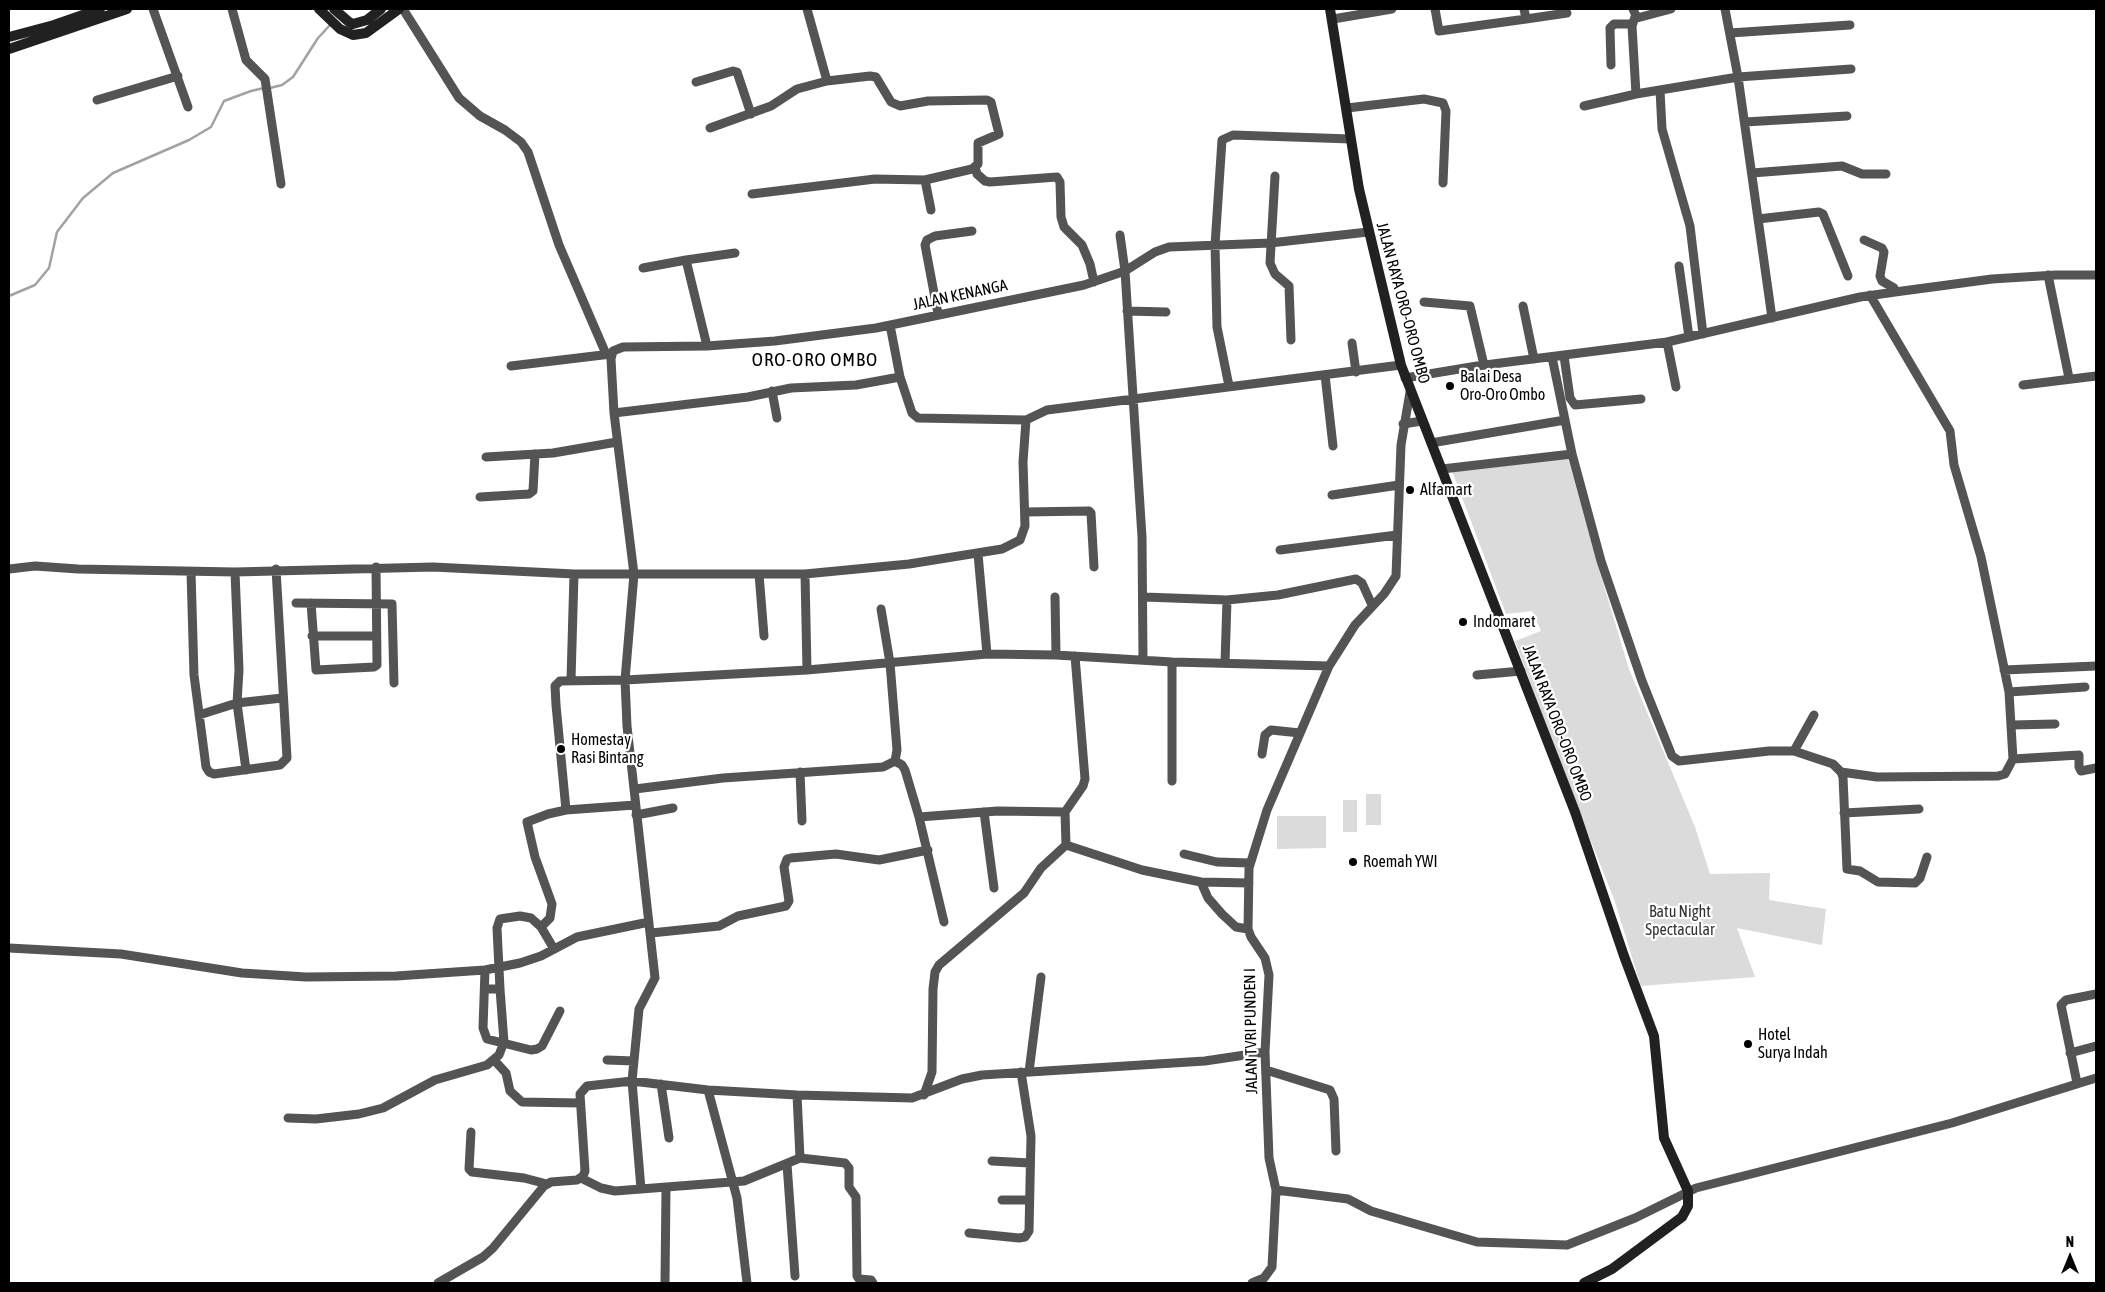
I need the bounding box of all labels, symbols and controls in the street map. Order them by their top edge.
street label: JALAN RAYA ORO-ORO OMBO [1372,220,1434,386]
street label: JALAN KENANGA [911,276,1009,314]
district label: ORO-ORO OMBO [750,349,880,371]
place label: Balai Desa Oro-Oro Ombo [1460,367,1545,405]
marker: Balai Desa Oro-Oro Ombo [1444,380,1456,392]
place label: Alfamart [1420,480,1472,500]
marker: Alfamart [1404,484,1416,496]
place label: Indomaret [1473,612,1535,632]
marker: Indomaret [1457,616,1469,628]
street label: JALAN RAYA ORO-ORO OMBO [1518,642,1596,804]
place label: Homestay Rasi Bintang [571,730,644,768]
marker: Homestay Rasi Bintang [555,743,567,755]
place label: Roemah YWI [1363,852,1437,872]
marker: Roemah YWI [1347,856,1359,868]
park label: Batu Night Spectacular [1645,902,1715,940]
street label: JALAN TVRI PUNDEN I [1240,968,1262,1094]
place label: Hotel Surya Indah [1758,1025,1828,1063]
marker: Hotel Surya Indah [1742,1038,1754,1050]
north arrow [2045,1232,2095,1282]
text: N [2066,1234,2074,1250]

